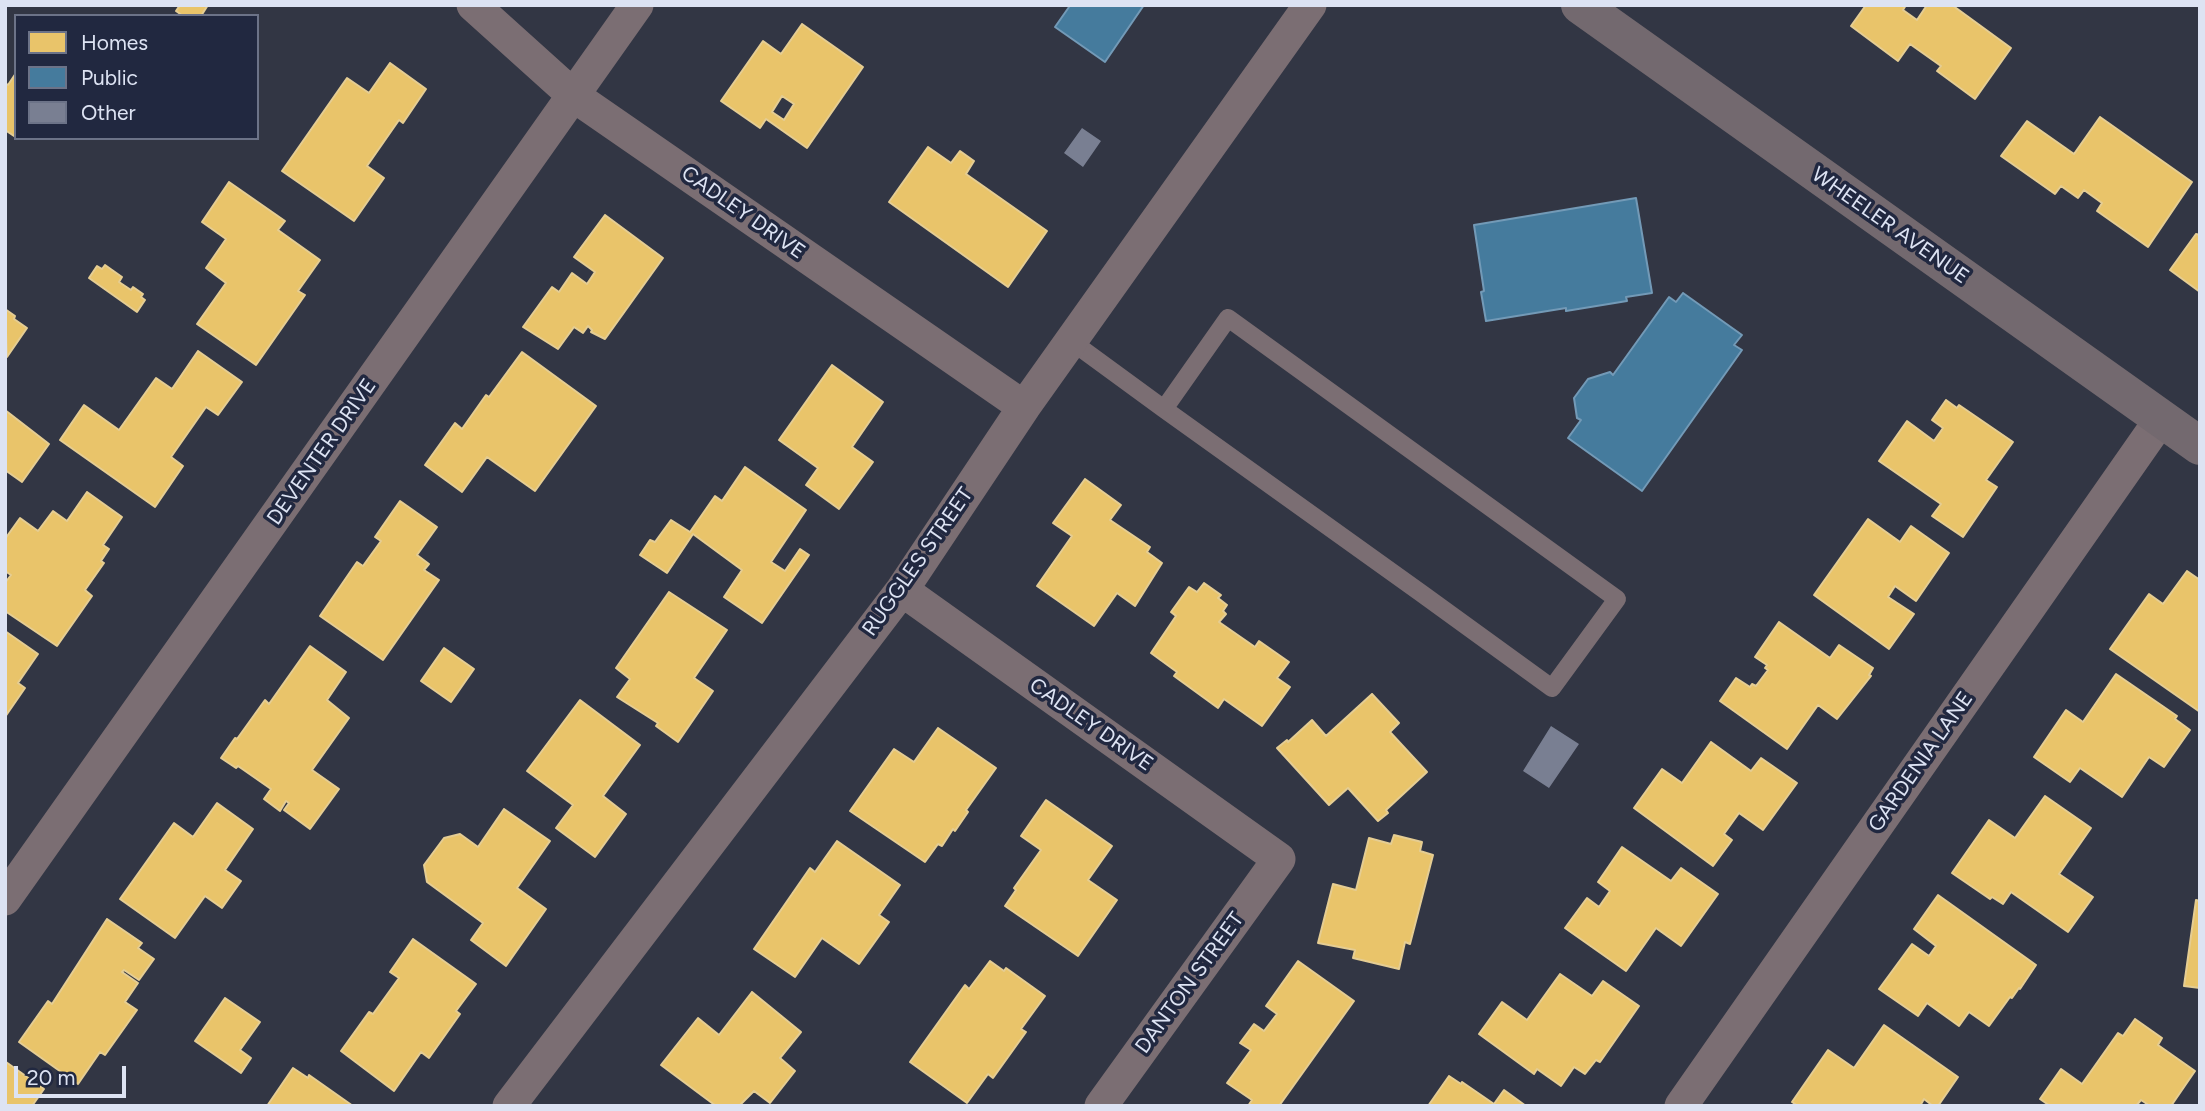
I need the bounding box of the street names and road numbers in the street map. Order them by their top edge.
street label: CADLEY DRIVE [676,161,810,265]
street label: WHEELER AVENUE [1806,162,1974,290]
street label: DEVENTER DRIVE [262,374,382,530]
street label: RUGGLES STREET [857,483,979,641]
street label: CADLEY DRIVE [1024,673,1158,777]
street label: GARDENIA LANE [1863,687,1979,837]
street label: DANTON STREET [1130,908,1250,1058]

